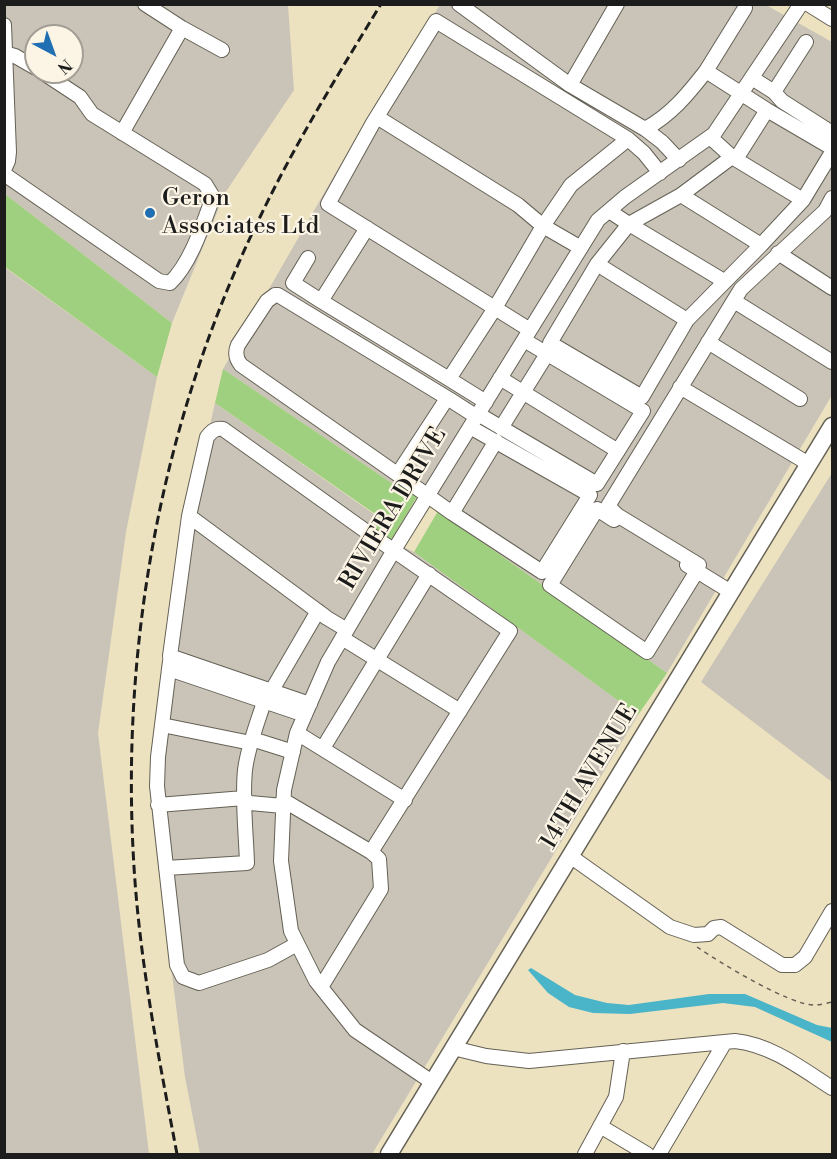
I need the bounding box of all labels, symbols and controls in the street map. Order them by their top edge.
north arrow [24,24,84,84]
text: N [53,54,76,78]
place label: Geron Associates Ltd [162,185,319,241]
marker: Geron Associates Ltd [143,206,157,220]
street label: RIVIERA DRIVE [334,423,454,595]
street label: 14TH AVENUE [535,699,645,855]

